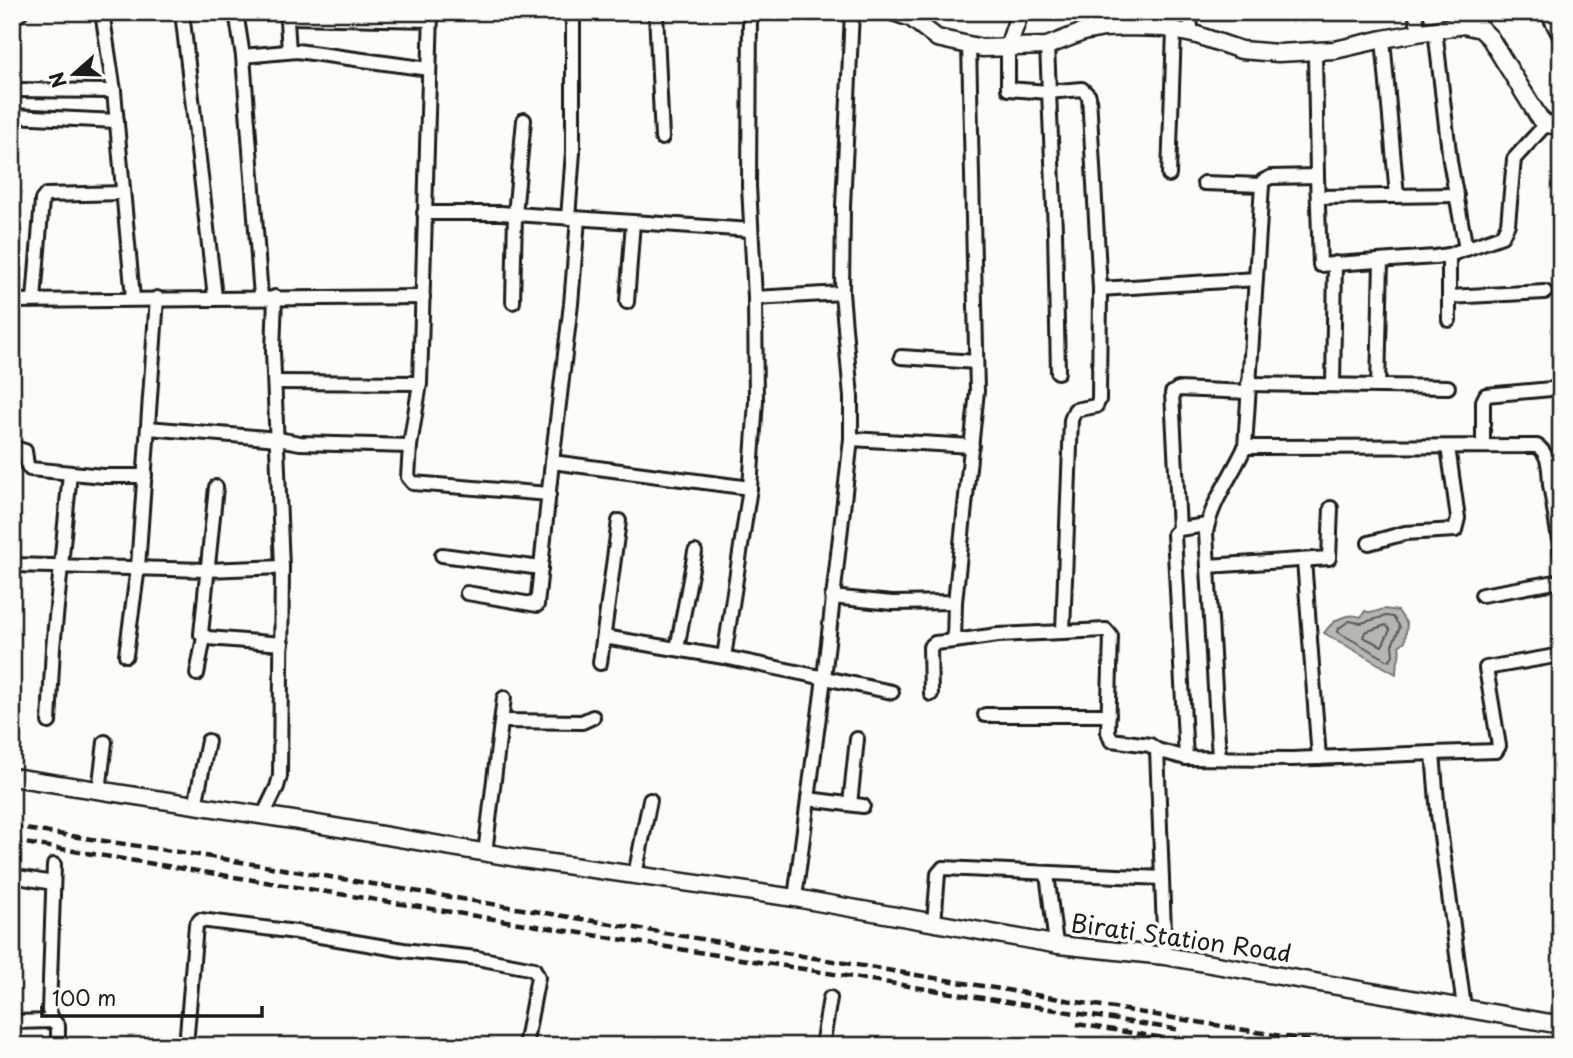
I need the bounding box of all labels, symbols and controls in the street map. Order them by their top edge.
north arrow [38,38,108,108]
text: N [41,68,73,92]
street label: Birati Station Road [1069,904,1294,970]
scale bar [42,974,262,1018]
text: 100 m [52,981,116,1013]

